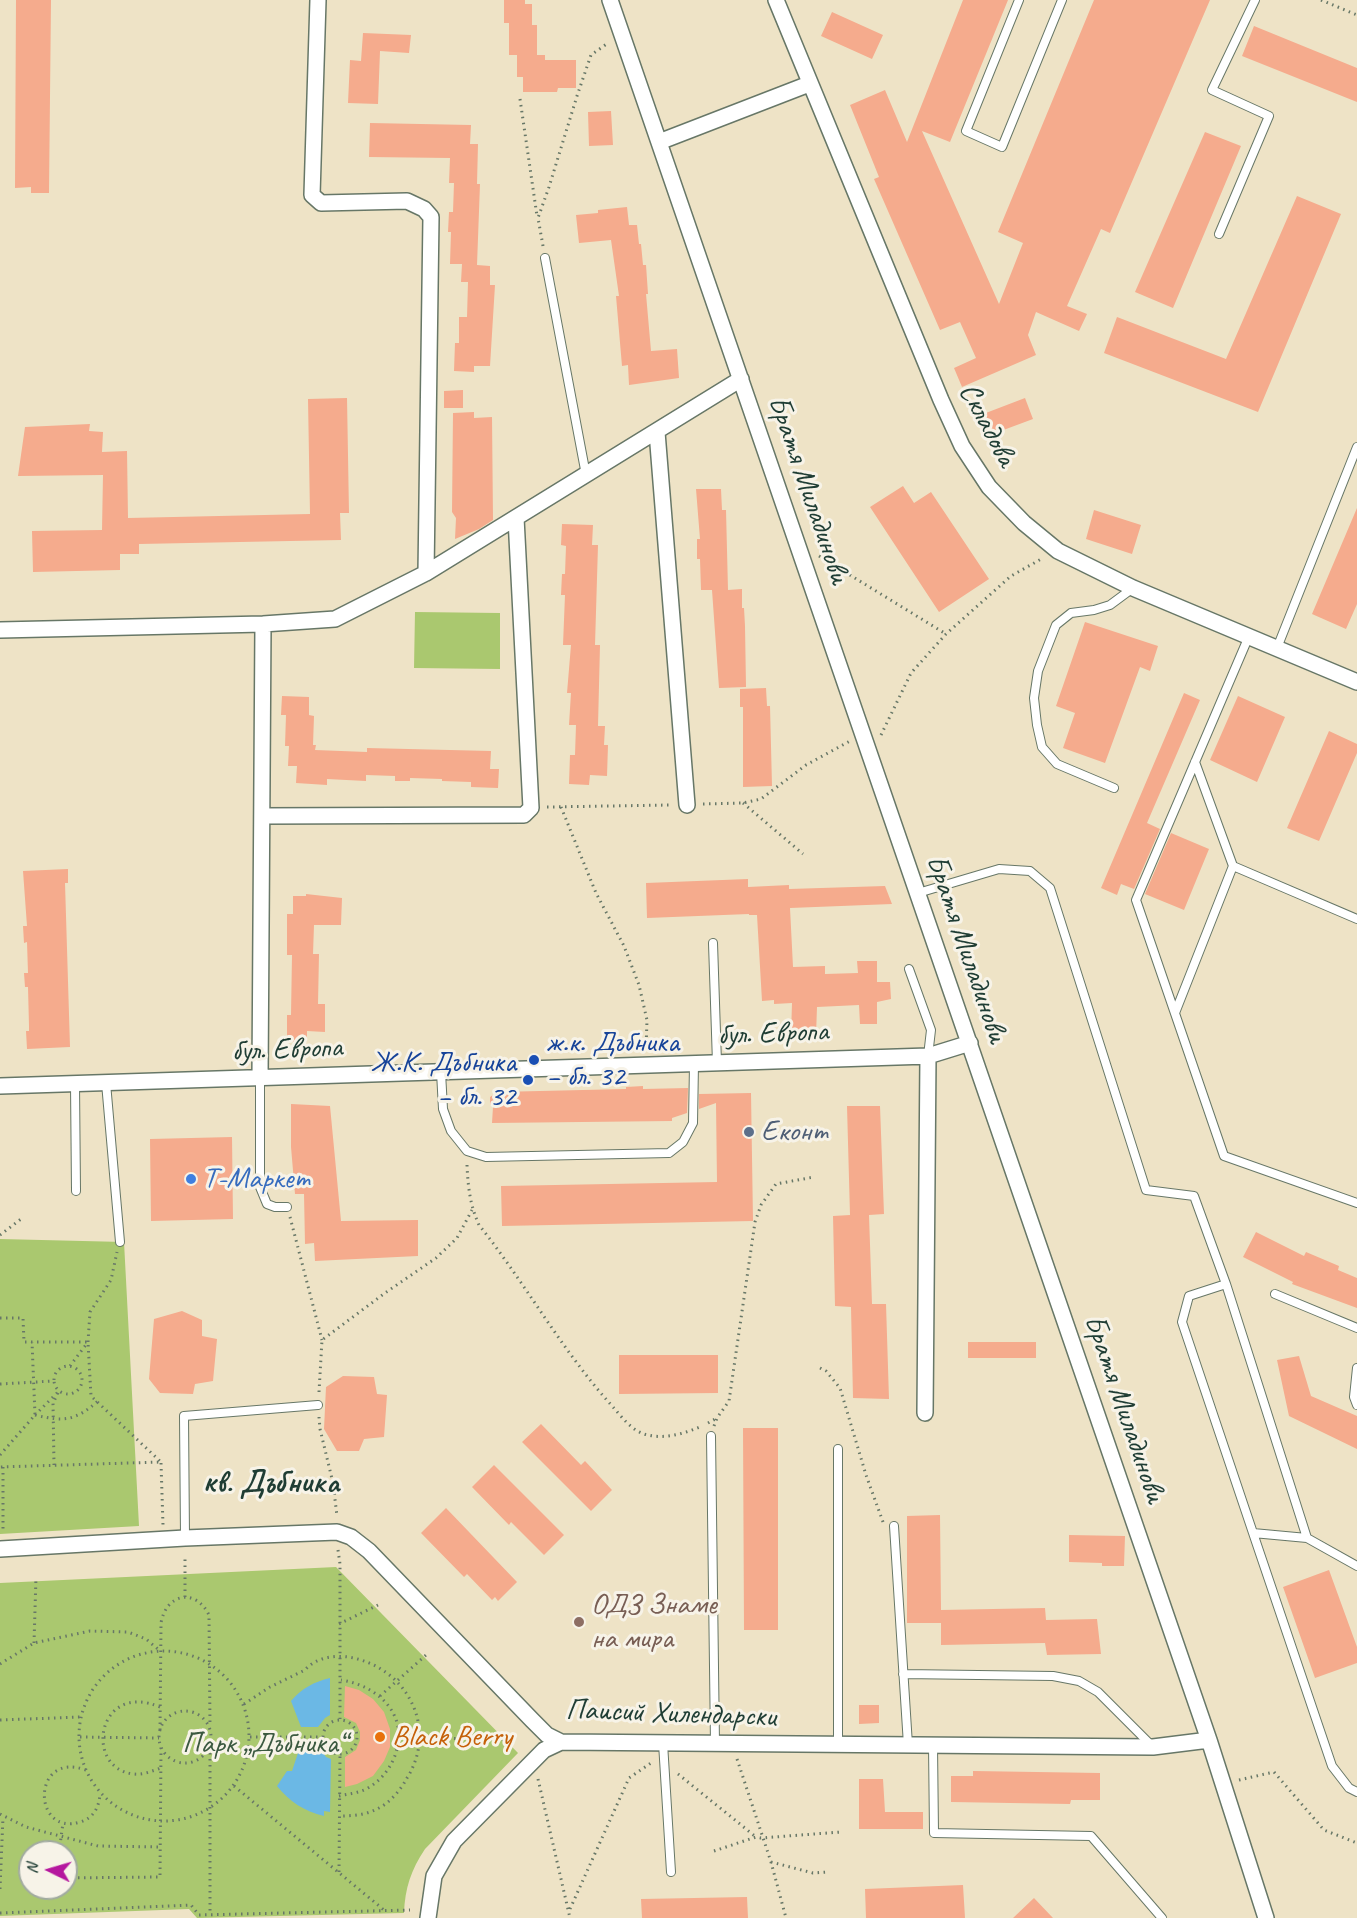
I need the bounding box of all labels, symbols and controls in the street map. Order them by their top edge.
street label: Складова [950,377,1024,473]
street label: Братя Миладинови [759,391,857,589]
street label: Братя Миладинови [917,850,1015,1048]
street label: бул. Европа [717,1014,829,1054]
place label: ж.к. Дъбника – бл. 32 [546,1025,679,1096]
street label: бул. Европа [231,1030,343,1070]
place label: Ж.К. Дъбника – бл. 32 [371,1045,516,1116]
marker: ж.к. Дъбника – бл. 32 [527,1053,541,1067]
marker: Ж.К. Дъбника – бл. 32 [521,1073,535,1087]
place label: Еконт [761,1114,828,1150]
marker: Еконт [742,1125,756,1139]
place label: Т-Маркет [203,1161,310,1197]
marker: Т-Маркет [184,1172,198,1186]
street label: Братя Миладинови [1075,1310,1173,1508]
district label: кв. Дъбника [203,1465,339,1503]
place label: ОДЗ Знаме на мира [591,1587,716,1658]
marker: ОДЗ Знаме на мира [572,1615,586,1629]
street label: Паисий Хилендарски [565,1692,777,1736]
place label: Black Berry [392,1719,512,1755]
park label: Парк „Дъбника“ [182,1726,346,1762]
marker: Black Berry [373,1730,387,1744]
north arrow [18,1840,78,1900]
text: N [22,1863,42,1874]

